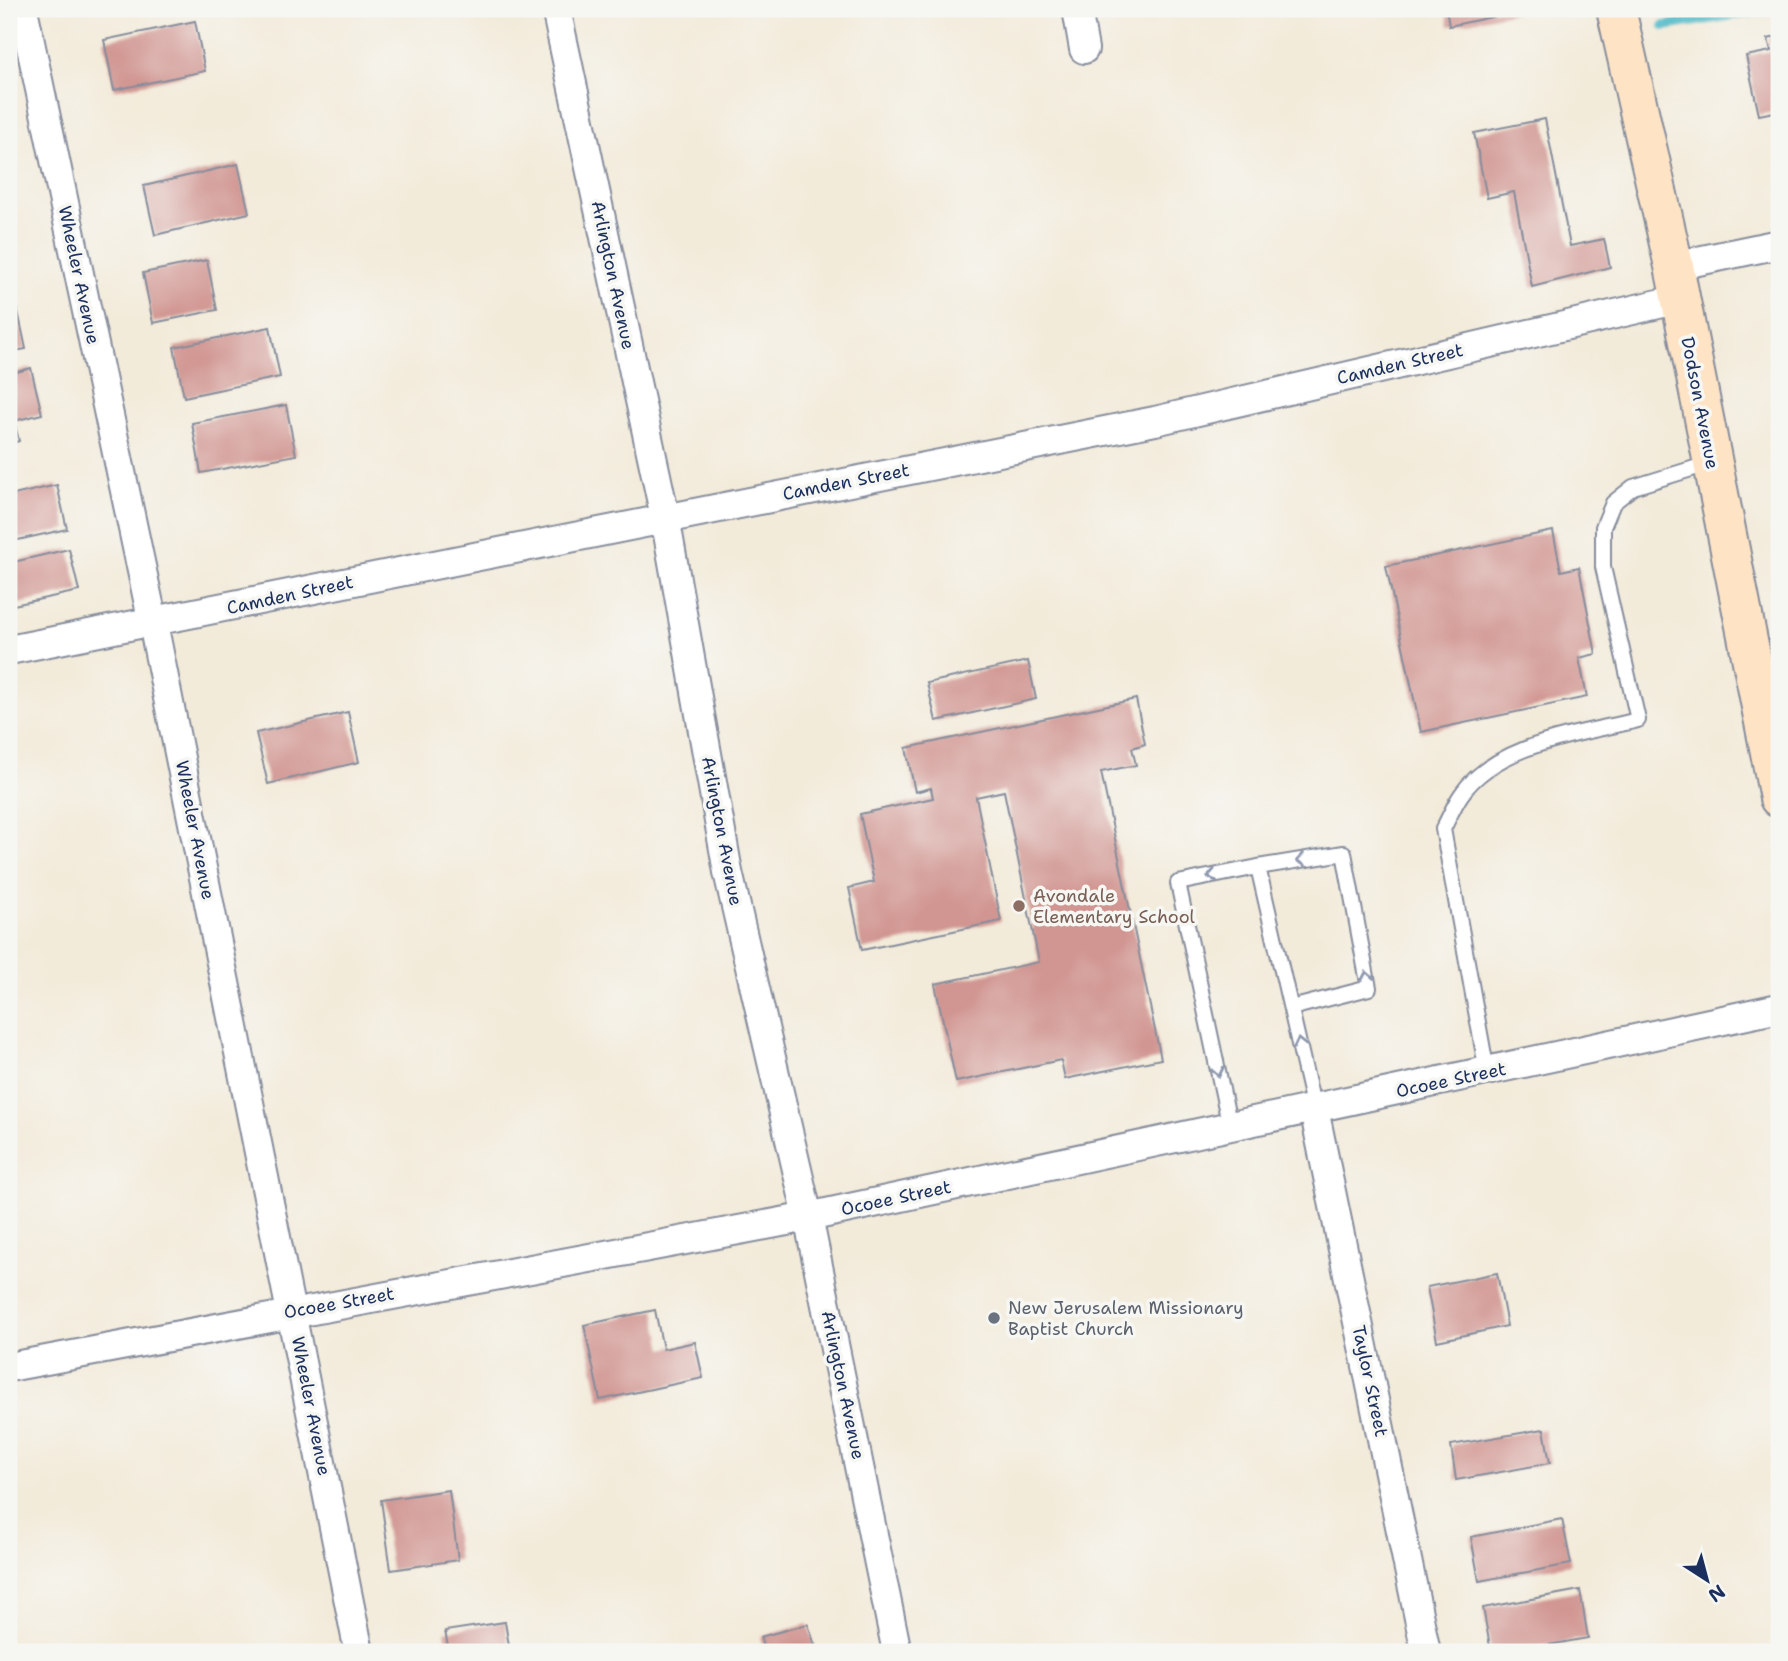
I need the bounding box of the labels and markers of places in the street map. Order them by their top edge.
place label: Avondale Elementary School [1033,884,1196,929]
marker: Avondale Elementary School [1011,898,1027,914]
place label: New Jerusalem Missionary Baptist Church [1008,1296,1244,1341]
marker: New Jerusalem Missionary Baptist Church [986,1310,1002,1326]

